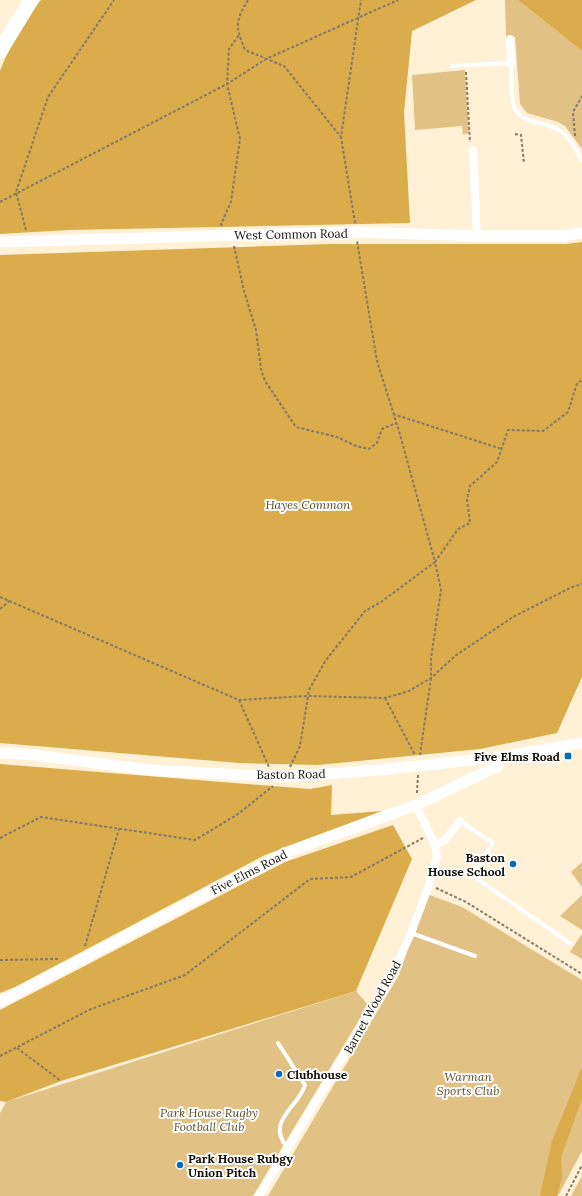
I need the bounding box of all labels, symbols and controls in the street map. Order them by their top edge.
street label: West Common Road [234,226,348,242]
park label: Hayes Common [266,497,351,512]
place label: Five Elms Road [474,749,560,764]
marker: Five Elms Road [563,751,573,761]
street label: Baston Road [256,766,326,782]
street label: Five Elms Road [208,846,290,898]
place label: Baston House School [428,850,505,879]
marker: Baston House School [508,859,518,869]
street label: Barnet Wood Road [340,958,404,1056]
place label: Clubhouse [287,1067,348,1082]
marker: Clubhouse [274,1069,284,1079]
park label: Warman Sports Club [437,1069,499,1098]
park label: Park House Rugby Football Club [160,1105,258,1134]
place label: Park House Rubgy Union Pitch [188,1151,293,1180]
marker: Park House Rubgy Union Pitch [175,1160,185,1170]

